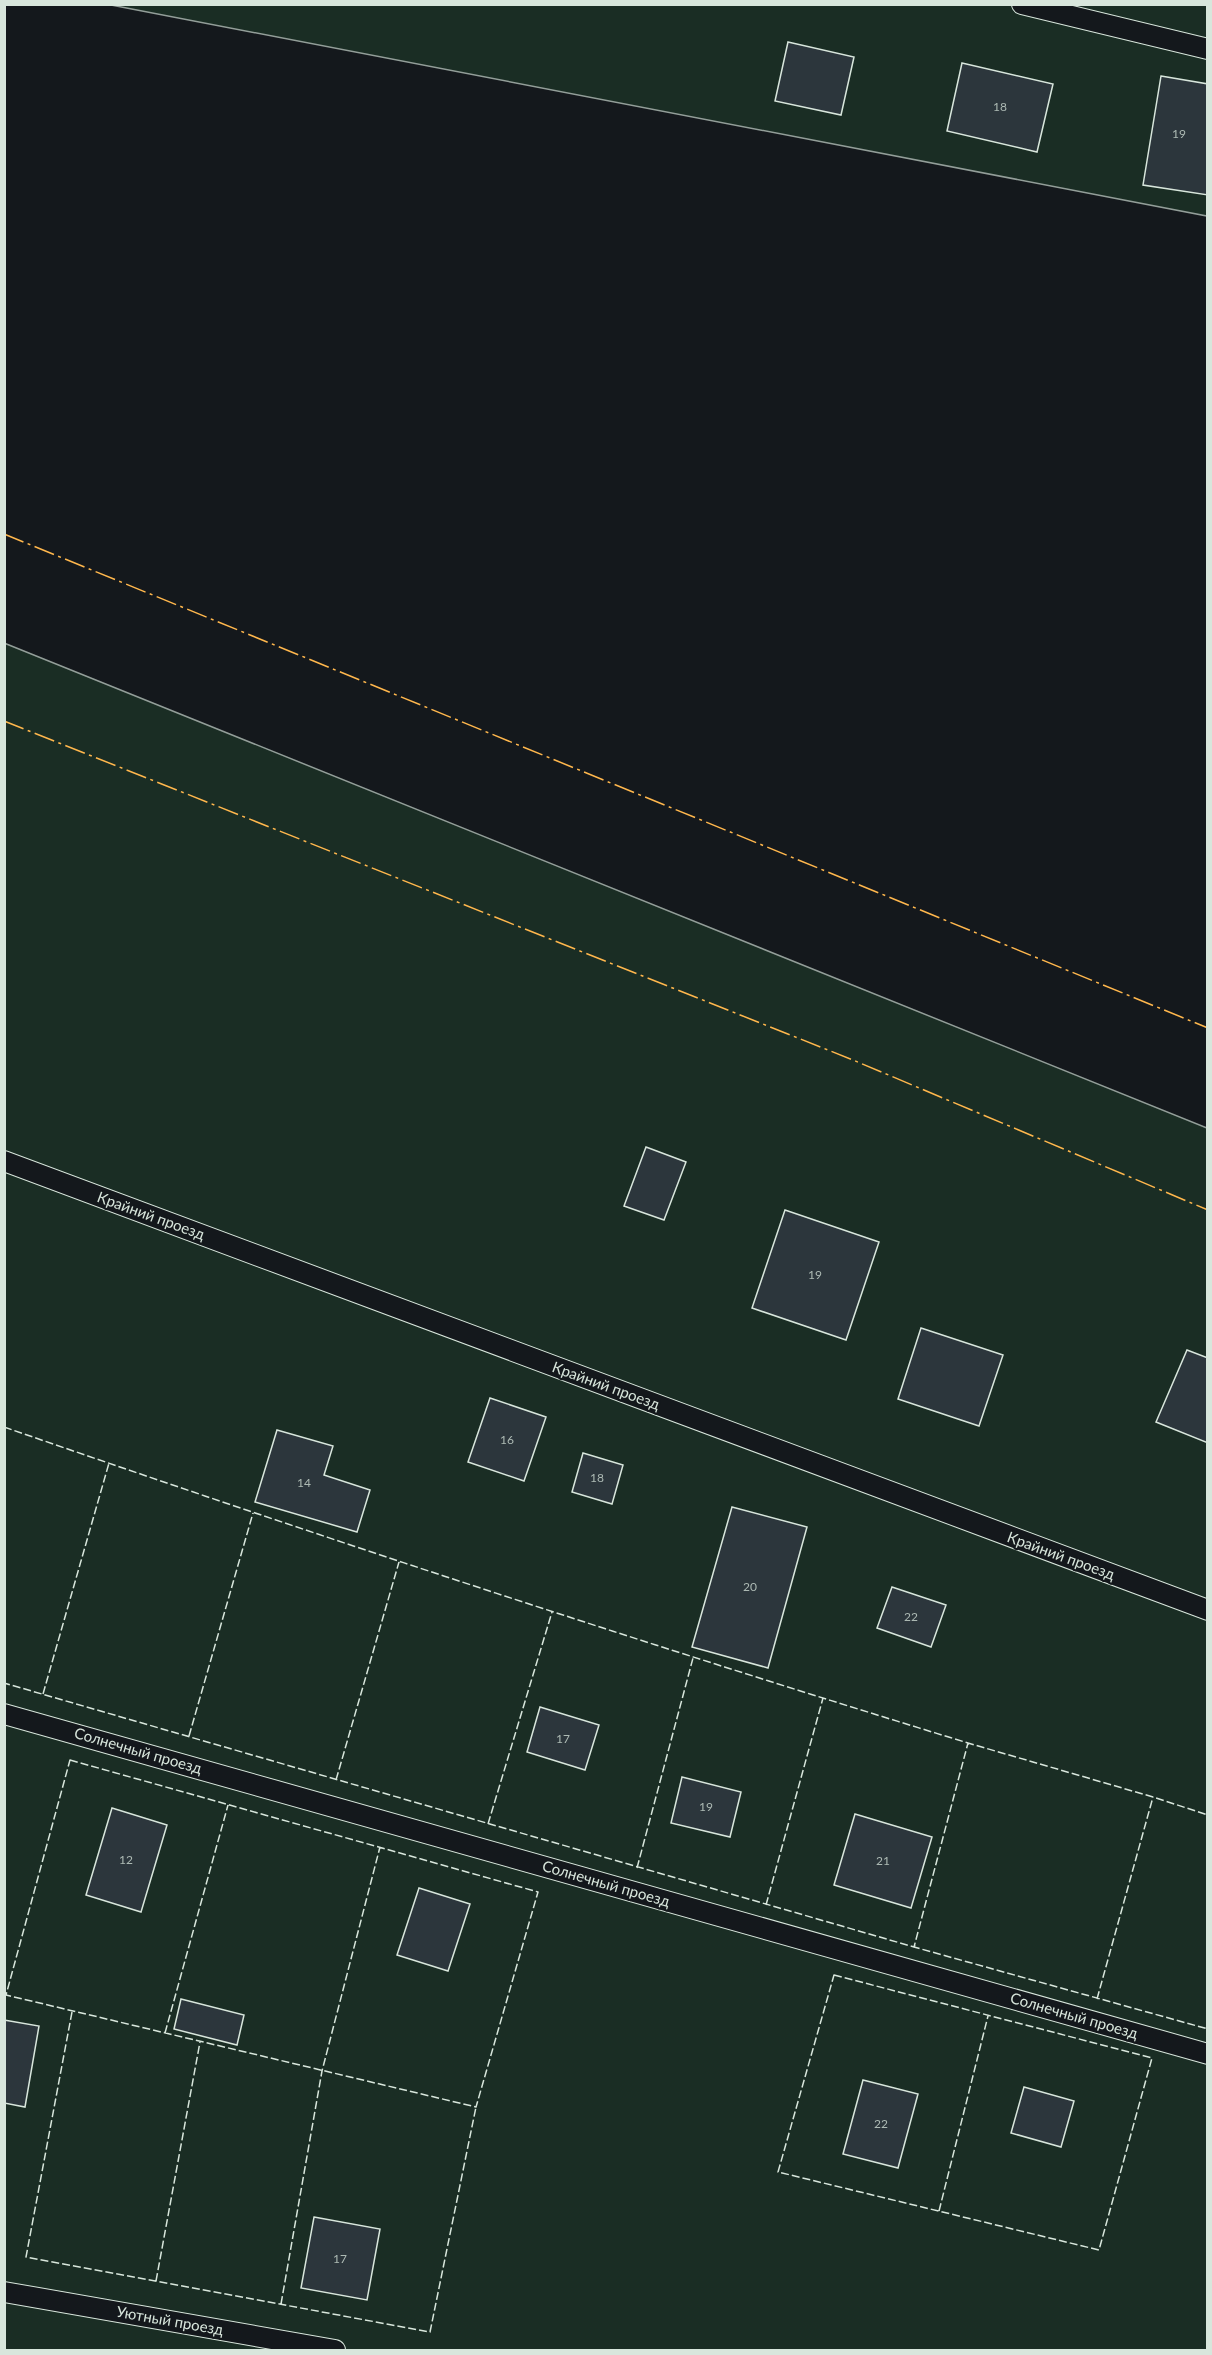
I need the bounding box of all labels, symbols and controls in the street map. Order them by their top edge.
house number: 18 [993,99,1007,114]
house number: 19 [1172,126,1186,141]
street label: Крайний проезд [95,1187,208,1243]
house number: 19 [808,1267,822,1282]
street label: Крайний проезд [550,1357,663,1413]
house number: 16 [500,1432,514,1447]
house number: 18 [590,1470,604,1485]
house number: 14 [297,1475,311,1490]
street label: Крайний проезд [1005,1527,1118,1583]
house number: 20 [743,1579,757,1594]
house number: 22 [904,1609,918,1624]
street label: Солнечный проезд [72,1723,204,1777]
house number: 17 [556,1731,570,1746]
house number: 19 [699,1799,713,1814]
house number: 12 [119,1852,133,1867]
house number: 21 [876,1853,890,1868]
street label: Солнечный проезд [540,1856,672,1910]
street label: Солнечный проезд [1008,1988,1140,2042]
house number: 22 [874,2116,888,2131]
house number: 17 [333,2251,347,2266]
street label: Уютный проезд [115,2302,225,2338]

